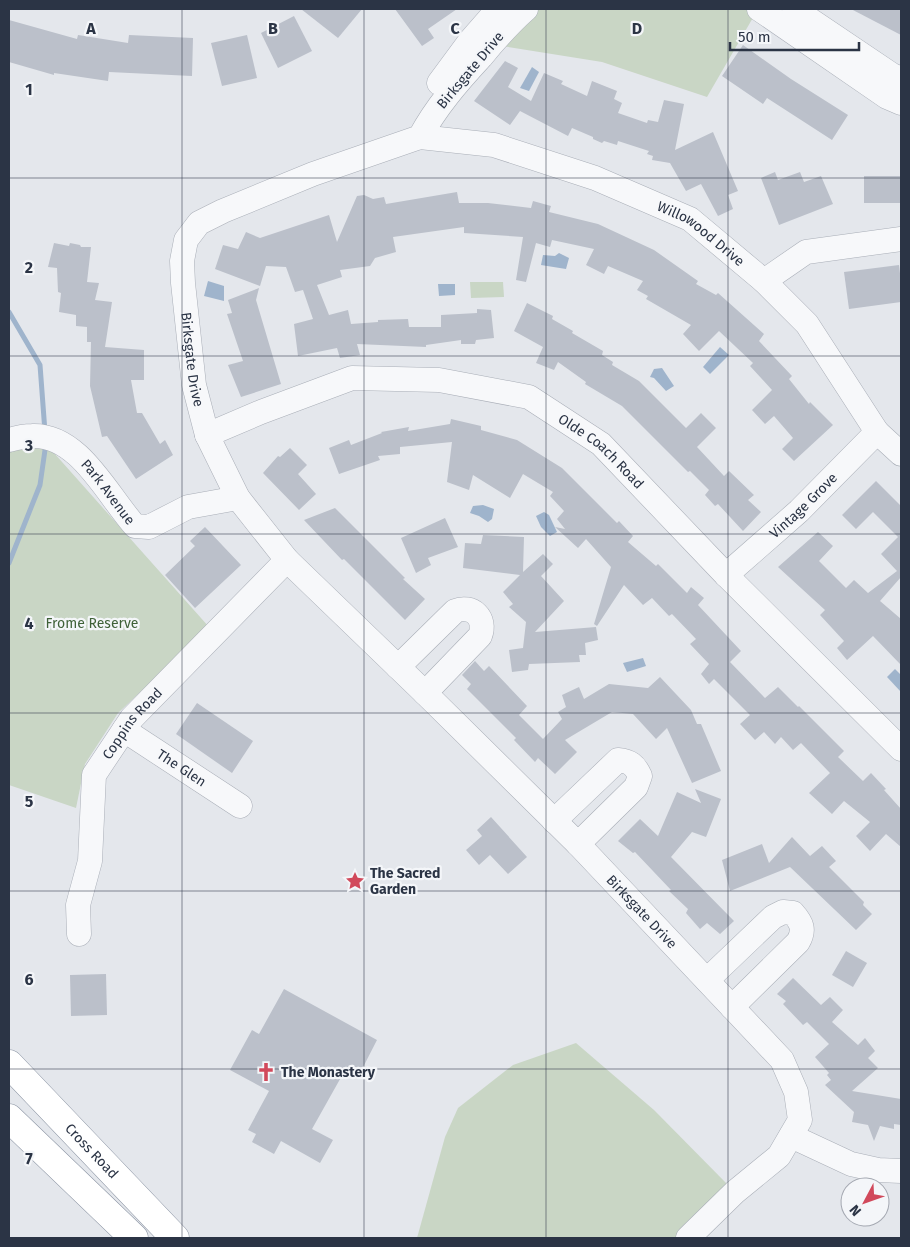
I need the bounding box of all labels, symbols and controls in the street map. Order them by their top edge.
text: A [85,19,96,38]
text: B [268,19,278,38]
text: C [450,19,460,38]
text: D [632,19,642,38]
scale bar [730,20,859,52]
street label: Birksgate Drive [433,28,507,112]
text: 50 m [738,28,771,46]
text: 1 [25,80,33,99]
street label: Willowood Drive [654,198,748,270]
text: 2 [25,258,33,277]
street label: Birksgate Drive [177,311,207,409]
street label: Olde Coach Road [555,410,647,492]
text: 3 [24,436,33,455]
street label: Park Avenue [77,456,138,528]
street label: Vintage Grove [766,469,841,542]
text: 4 [24,614,34,633]
park label: Frome Reserve [46,615,138,632]
street label: Coppins Road [99,684,166,763]
street label: The Glen [154,746,209,791]
text: 5 [25,792,34,811]
place label: The Sacred Garden [370,865,440,898]
place icon: The Sacred Garden [344,870,366,892]
street label: Birksgate Drive [603,871,680,952]
text: 6 [24,970,34,989]
church icon: The Monastery [255,1061,277,1083]
place label: The Monastery [281,1064,376,1081]
street label: Cross Road [61,1120,122,1182]
text: 7 [25,1149,33,1168]
north arrow [840,1177,890,1227]
text: N [846,1201,865,1219]

